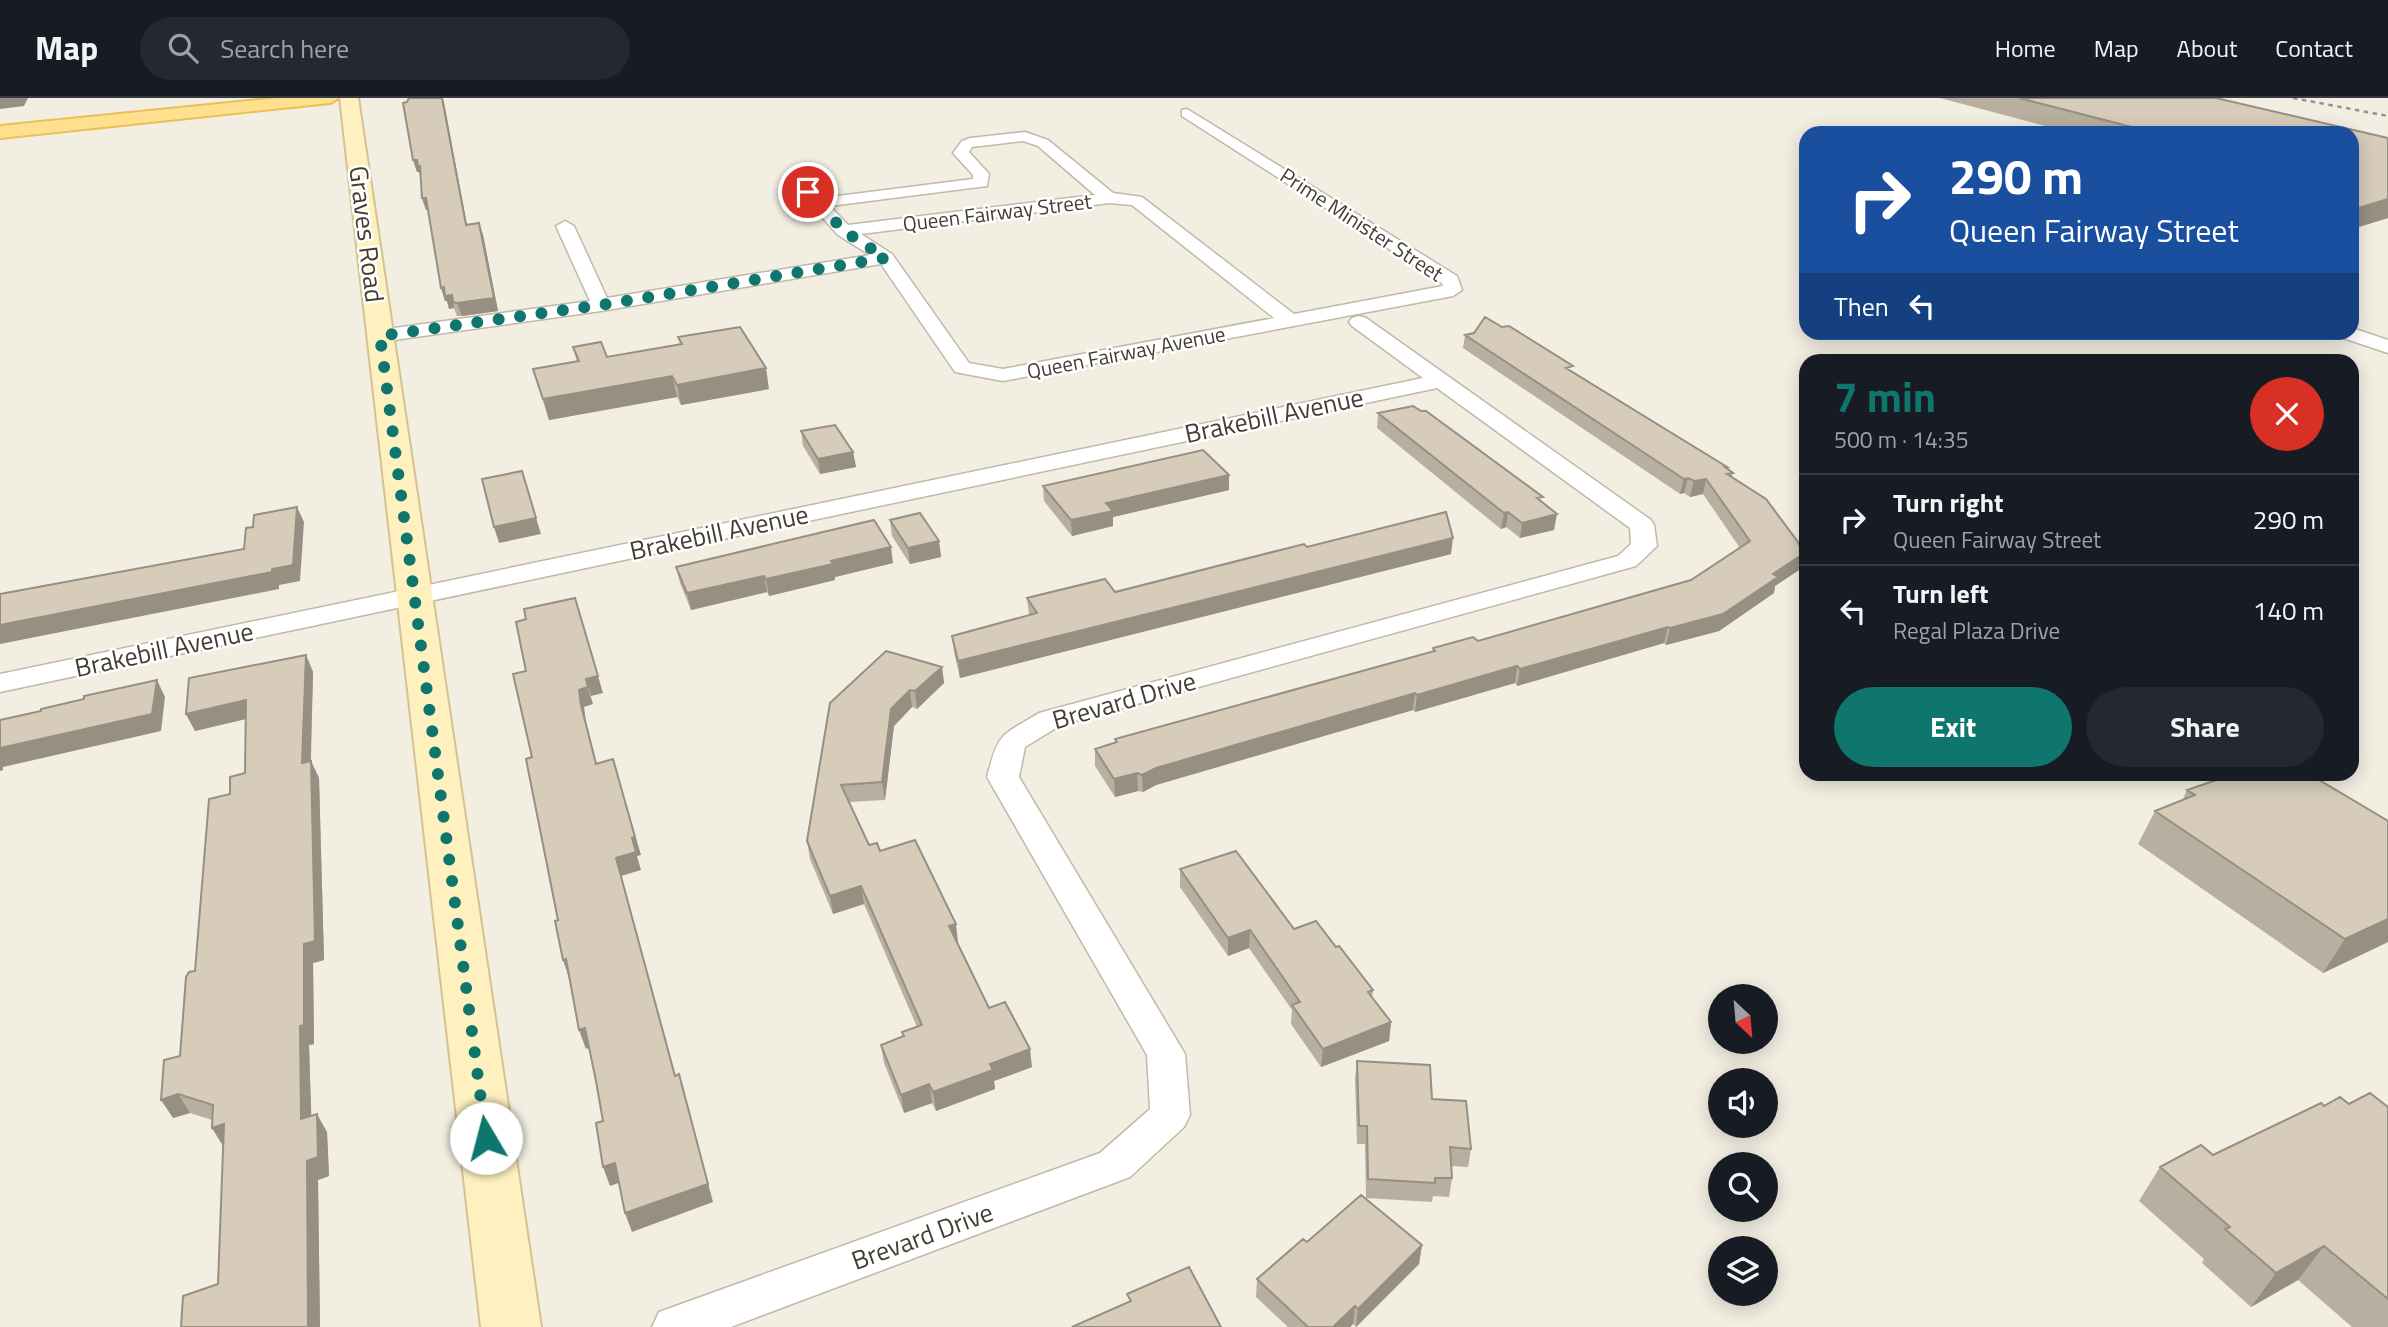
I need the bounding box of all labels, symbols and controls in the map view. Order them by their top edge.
search box [140,17,630,80]
text: Map [35,23,98,73]
icon: search [164,29,202,67]
text: Search here [220,29,349,68]
text: Home [1995,30,2056,66]
text: Map [2094,30,2139,66]
text: About [2177,30,2237,66]
text: Contact [2275,30,2353,66]
text: 290 m [1949,138,2083,213]
icon: right [1834,154,1925,245]
street label: Prime Minister Street [1274,159,1450,289]
pin [778,162,838,222]
street label: Graves Road [339,163,395,305]
icon: arrive [789,173,827,211]
street label: Queen Fairway Street [901,184,1094,239]
text: Queen Fairway Street [1949,206,2239,254]
text: Then [1834,287,1889,326]
icon: left [1903,287,1941,325]
street label: Queen Fairway Avenue [1024,317,1228,387]
text: 7 min [1834,364,1936,428]
street label: Brakebill Avenue [1181,377,1367,453]
button: close [2250,377,2324,451]
text: 500 m · 14:35 [1834,422,1969,457]
text: Turn right [1893,483,2004,522]
street label: Brakebill Avenue [626,494,812,570]
text: 290 m [2253,500,2324,539]
icon: right [1834,501,1872,539]
text: Queen Fairway Street [1893,522,2101,557]
text: Turn left [1893,574,1988,613]
text: 140 m [2253,591,2324,630]
icon: left [1834,592,1872,630]
street label: Brakebill Avenue [71,611,257,687]
text: Regal Plaza Drive [1893,613,2060,648]
street label: Brevard Drive [1047,661,1201,739]
button: Exit [1834,687,2072,767]
button: Share [2086,687,2324,767]
north arrow [1708,984,1778,1054]
map controls [1708,984,1778,1306]
button: sound [1708,1068,1778,1138]
position arrow [449,1101,523,1175]
button: search [1708,1152,1778,1222]
street label: Brevard Drive [846,1192,998,1280]
button: layers [1708,1236,1778,1306]

